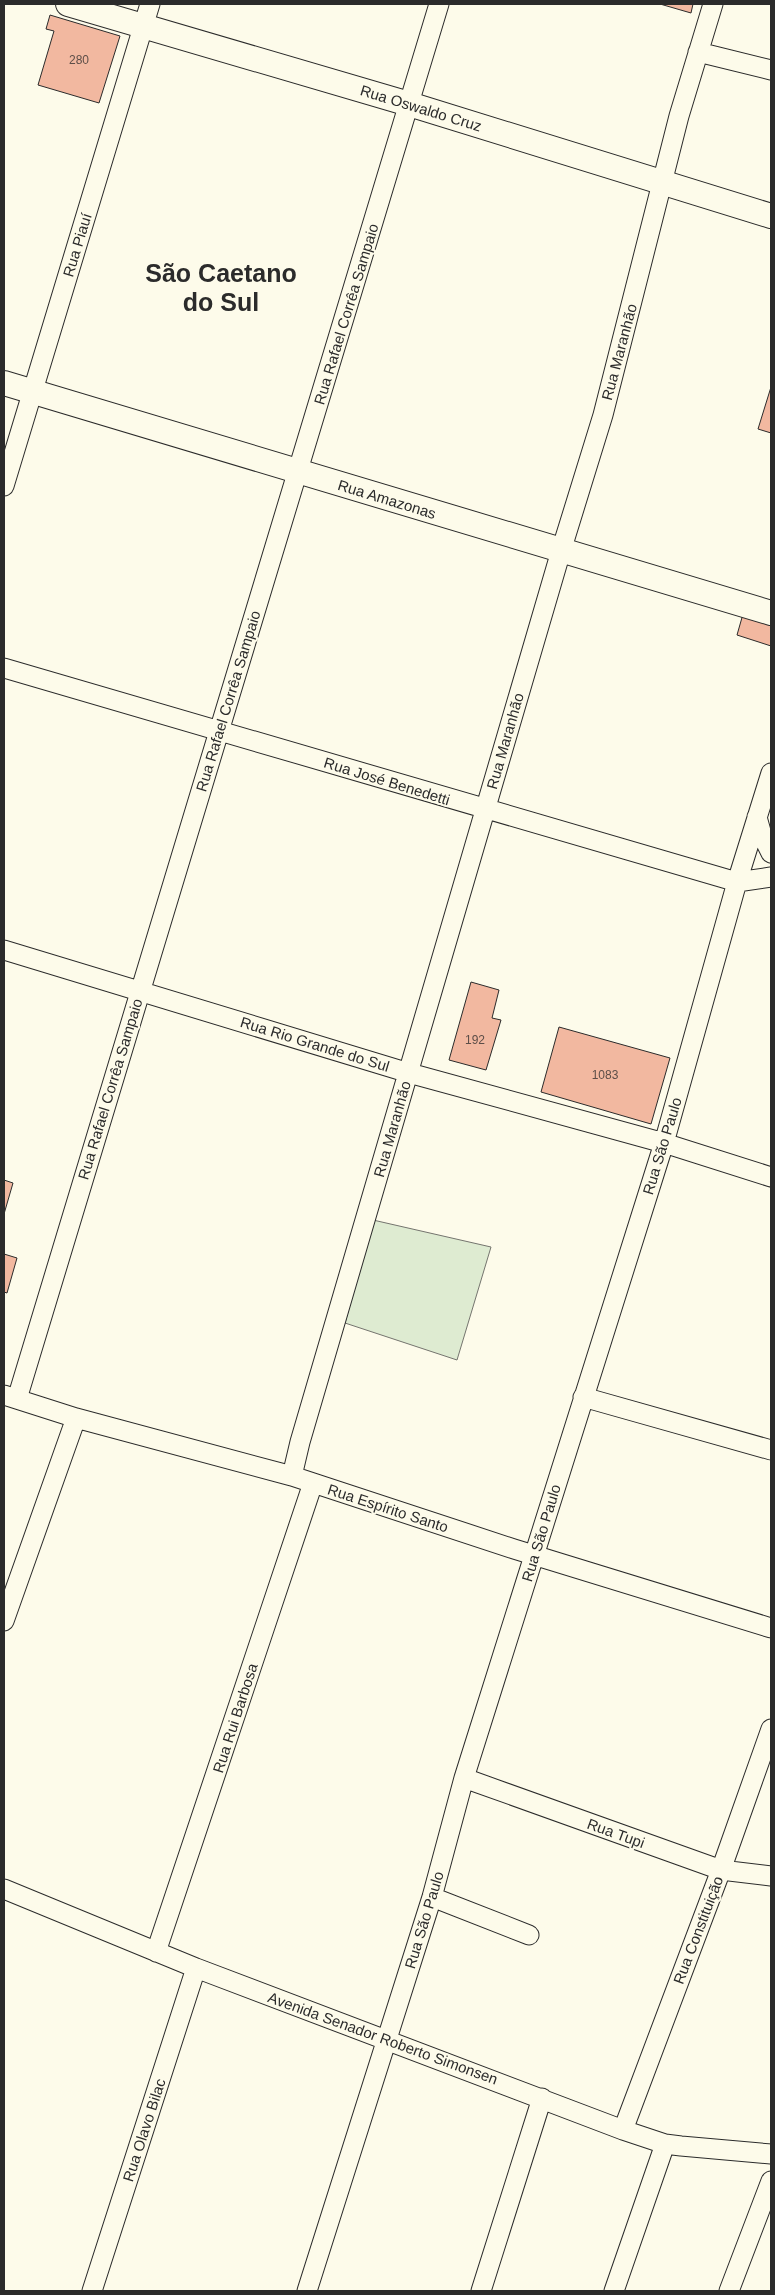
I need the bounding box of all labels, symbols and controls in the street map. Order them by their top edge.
house number: 280 [69,53,89,67]
street label: Rua Oswaldo Cruz [358,81,484,135]
street label: Rua Piauí [59,210,95,279]
street label: Rua Rafael Corrêa Sampaio [310,221,382,407]
district label: São Caetano do Sul [145,259,297,316]
street label: Rua Maranhão [598,302,640,402]
street label: Rua Amazonas [336,476,438,522]
street label: Rua Rafael Corrêa Sampaio [192,608,264,794]
street label: Rua Maranhão [483,691,527,791]
street label: Rua José Benedetti [322,754,452,808]
street label: Rua Rafael Corrêa Sampaio [74,996,146,1182]
street label: Rua Rio Grande do Sul [238,1013,392,1075]
house number: 192 [465,1033,485,1047]
house number: 1083 [592,1068,619,1082]
street label: Rua Maranhão [370,1079,414,1179]
street label: Rua São Paulo [639,1095,685,1197]
street label: Rua Espírito Santo [326,1480,450,1536]
street label: Rua São Paulo [518,1482,564,1584]
street label: Rua Rui Barbosa [209,1660,261,1775]
street label: Rua Tupi [585,1815,647,1851]
street label: Rua São Paulo [401,1869,447,1971]
street label: Rua Constituição [670,1874,726,1986]
street label: Avenida Senador Roberto Simonsen [266,1988,500,2088]
street label: Rua Olavo Bilac [119,2076,169,2184]

